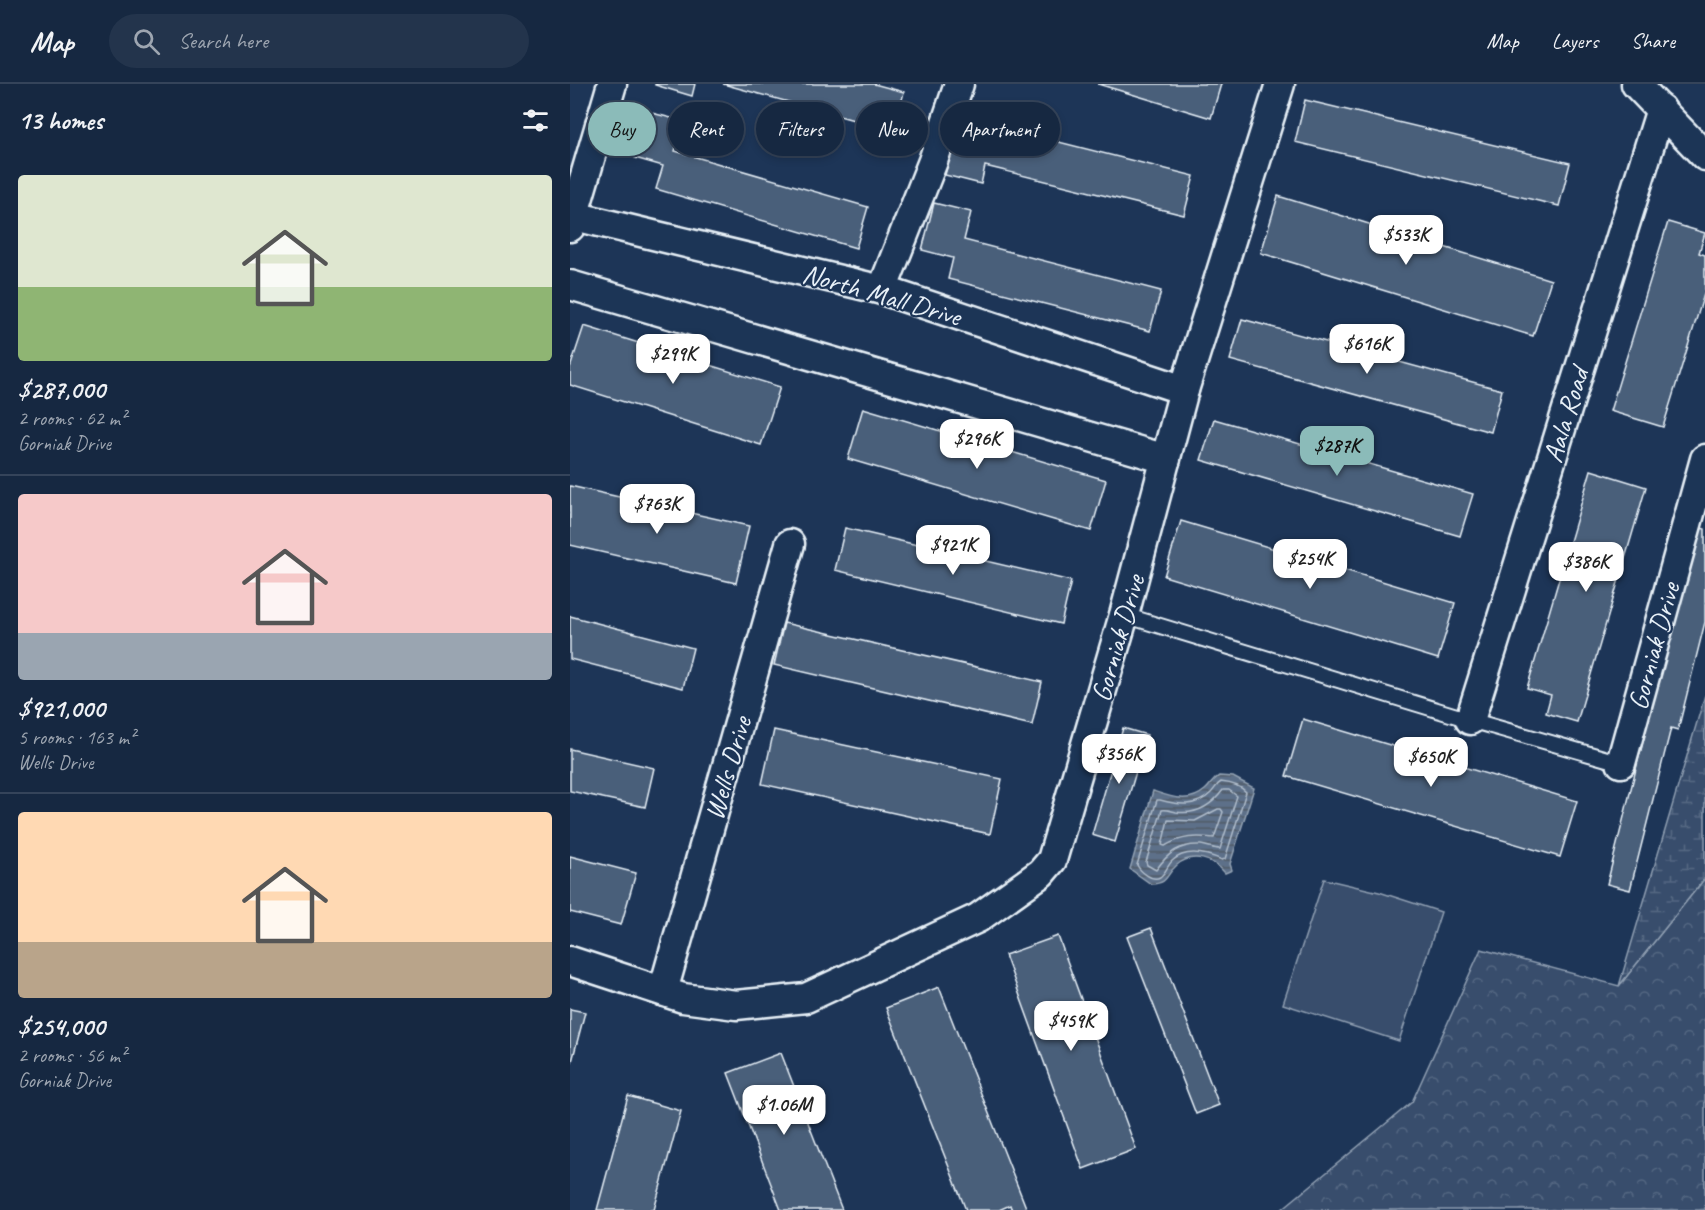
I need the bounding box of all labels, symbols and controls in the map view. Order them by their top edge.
search box [109,14,529,68]
text: Map [30,24,73,59]
icon: search [130,25,163,58]
text: Search here [178,27,268,55]
text: Map [1486,28,1519,54]
text: Layers [1552,28,1598,54]
text: Share [1631,28,1675,54]
chip: Buy [588,102,656,156]
chip: Rent [668,102,744,156]
chip: Filters [756,102,844,156]
chip: New [856,102,928,156]
chip: Apartment [940,102,1060,156]
text: 13 homes [18,104,103,137]
icon: filters [519,104,552,137]
icon: home [231,214,339,322]
pin: $533K [1364,215,1448,266]
text: $533K [1383,222,1429,247]
street label: North Mall Drive [799,255,967,334]
pin: $616K [1325,324,1409,375]
text: $616K [1344,331,1391,356]
pin: $299K [631,334,715,385]
text: $299K [650,341,696,366]
street label: Aala Road [1535,360,1598,467]
text: $287,000 [18,373,105,406]
text: 2 rooms · 62 m² [18,406,126,431]
pin: $296K [935,419,1019,470]
text: $296K [954,426,1000,451]
pin: $287K [1295,426,1379,477]
text: Gorniak Drive [18,431,111,456]
text: $287K [1314,433,1360,458]
pin: $763K [615,484,699,535]
text: $763K [634,491,680,516]
pin: $921K [911,525,995,576]
text: $921K [930,532,976,557]
icon: home [231,533,339,641]
pin: $254K [1268,539,1352,590]
pin: $386K [1544,542,1628,593]
text: $254K [1287,546,1333,571]
text: $386K [1563,549,1609,574]
street label: Gorniak Drive [1083,569,1153,706]
street label: Gorniak Drive [1620,577,1688,714]
text: $921,000 [18,692,105,725]
street label: Wells Drive [696,711,759,824]
text: 5 rooms · 163 m² [18,725,135,750]
pin: $356K [1077,734,1161,785]
pin: $650K [1389,737,1473,788]
text: $356K [1096,741,1142,766]
text: $650K [1408,744,1454,769]
text: Wells Drive [18,750,93,775]
icon: home [231,851,339,959]
pin: $459K [1029,1001,1113,1052]
text: $459K [1048,1008,1094,1033]
text: $254,000 [18,1010,105,1043]
text: 2 rooms · 56 m² [18,1043,126,1068]
text: Gorniak Drive [18,1068,111,1093]
pin: $1.06M [735,1085,833,1136]
text: $1.06M [757,1092,811,1117]

